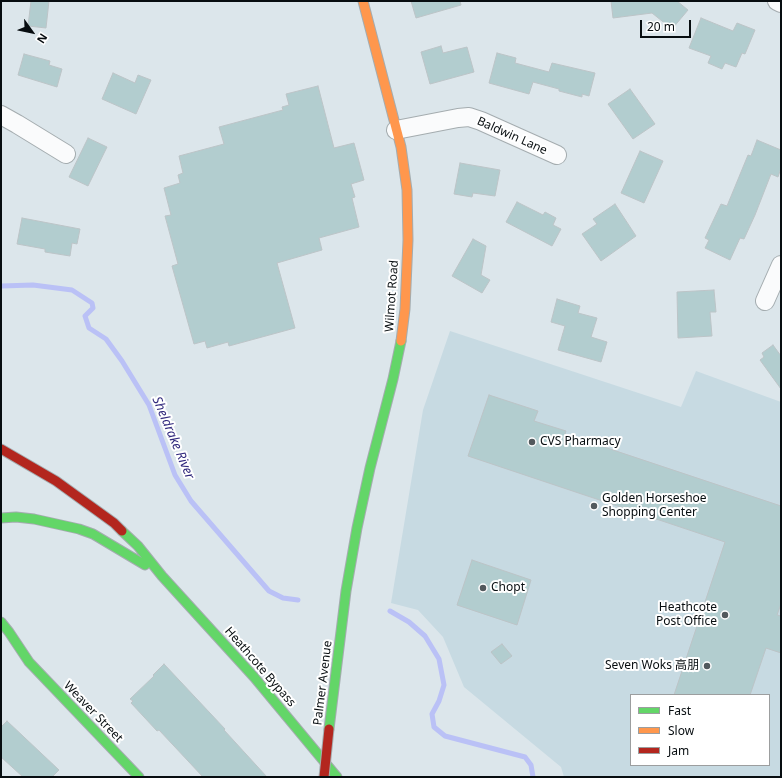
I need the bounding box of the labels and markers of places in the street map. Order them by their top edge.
place label: CVS Pharmacy [540,435,621,449]
marker: CVS Pharmacy [527,437,537,447]
place label: Golden Horseshoe Shopping Center [602,492,707,520]
marker: Golden Horseshoe Shopping Center [589,501,599,511]
place label: Chopt [491,581,525,595]
marker: Chopt [478,583,488,593]
place label: Heathcote Post Office [656,601,717,629]
marker: Heathcote Post Office [720,610,730,620]
place label: Seven Woks 高朋 [605,659,699,673]
marker: Seven Woks 高朋 [702,661,712,671]

